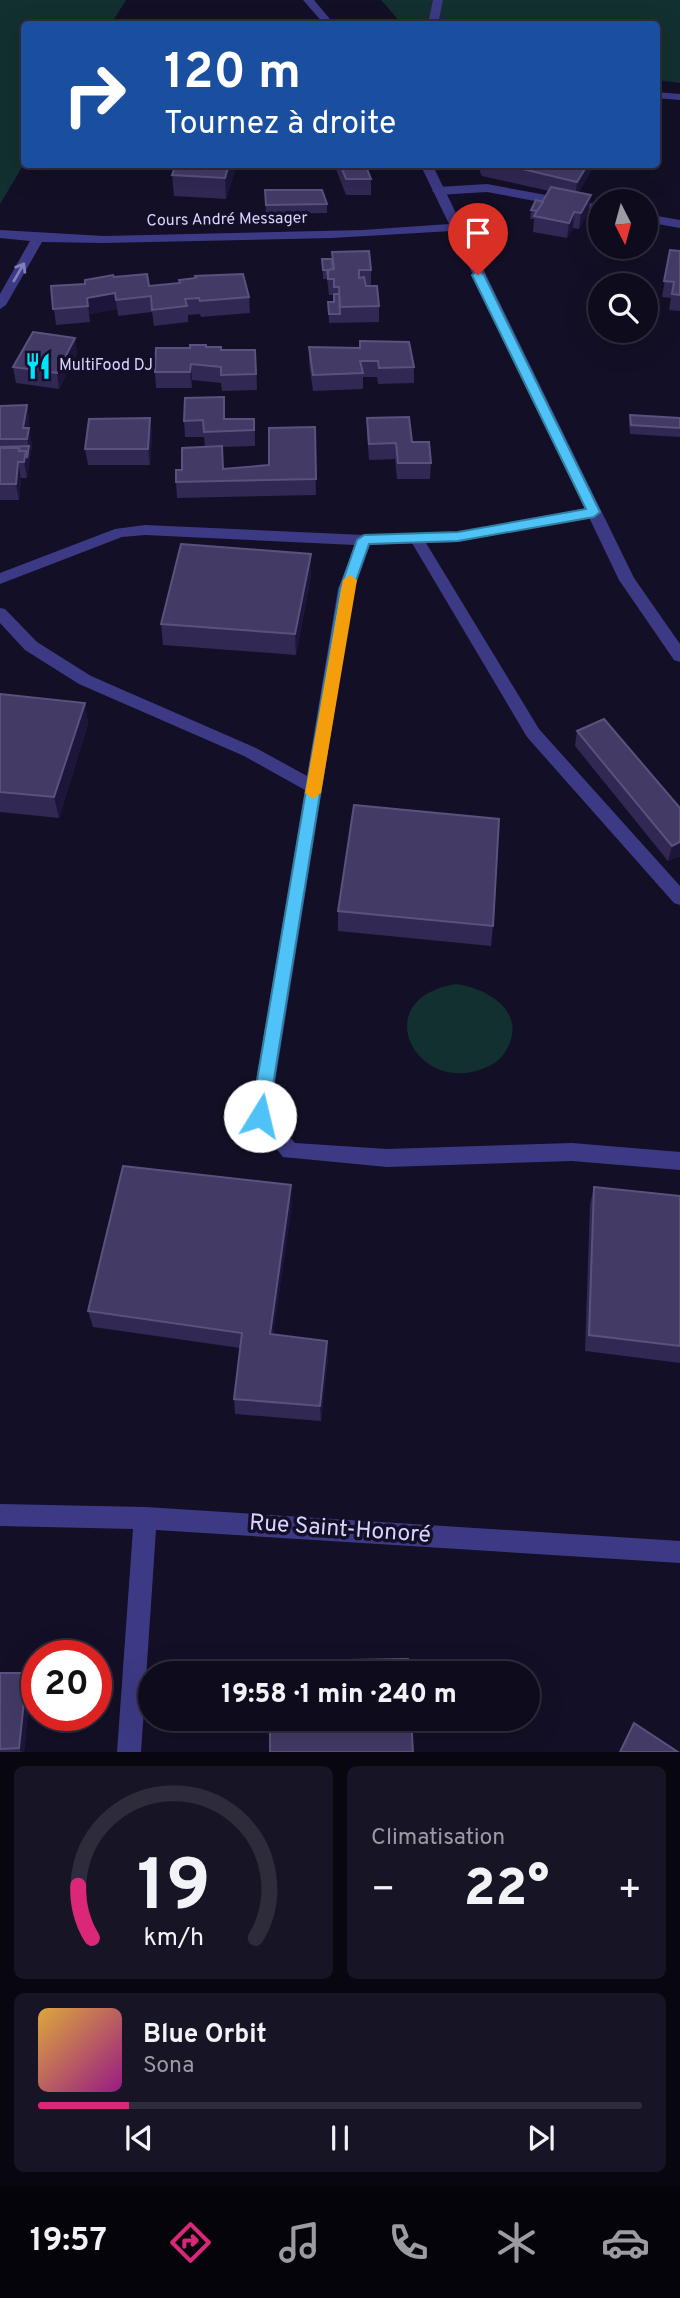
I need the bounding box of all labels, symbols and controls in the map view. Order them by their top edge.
text: 120 m [164,44,301,106]
icon: right [49,49,140,140]
text: Tournez à droite [164,105,396,145]
north arrow [588,189,658,259]
map controls [588,189,658,343]
pin [448,203,508,275]
street label: Cours André Messager [146,209,308,231]
icon: arrive [459,214,497,252]
one-way arrow [12,262,26,282]
button: search [588,273,658,343]
restaurant icon: MultiFood DJ [23,351,53,381]
place label: MultiFood DJ [59,356,153,376]
position arrow [223,1079,297,1153]
street label: Rue Saint-Honoré [248,1509,432,1551]
speed limit sign: 20 [21,1640,112,1731]
text: 19:58 · 1 min · 240 m [221,1679,457,1712]
text: Climatisation [371,1824,505,1853]
text: 19 [137,1845,210,1937]
text: 22° [464,1858,549,1924]
text: − [371,1867,396,1916]
text: + [617,1867,642,1916]
text: km/h [143,1923,204,1955]
text: Blue Orbit [143,2019,267,2052]
text: Sona [143,2052,194,2081]
icon: previous [120,2119,158,2157]
icon: pause [321,2119,359,2157]
icon: next [522,2119,560,2157]
icon: directions [166,2218,215,2267]
icon: music [275,2218,324,2267]
icon: phone [384,2218,433,2267]
icon: climate [492,2218,541,2267]
icon: car [601,2218,650,2267]
text: 19:57 [30,2222,107,2262]

